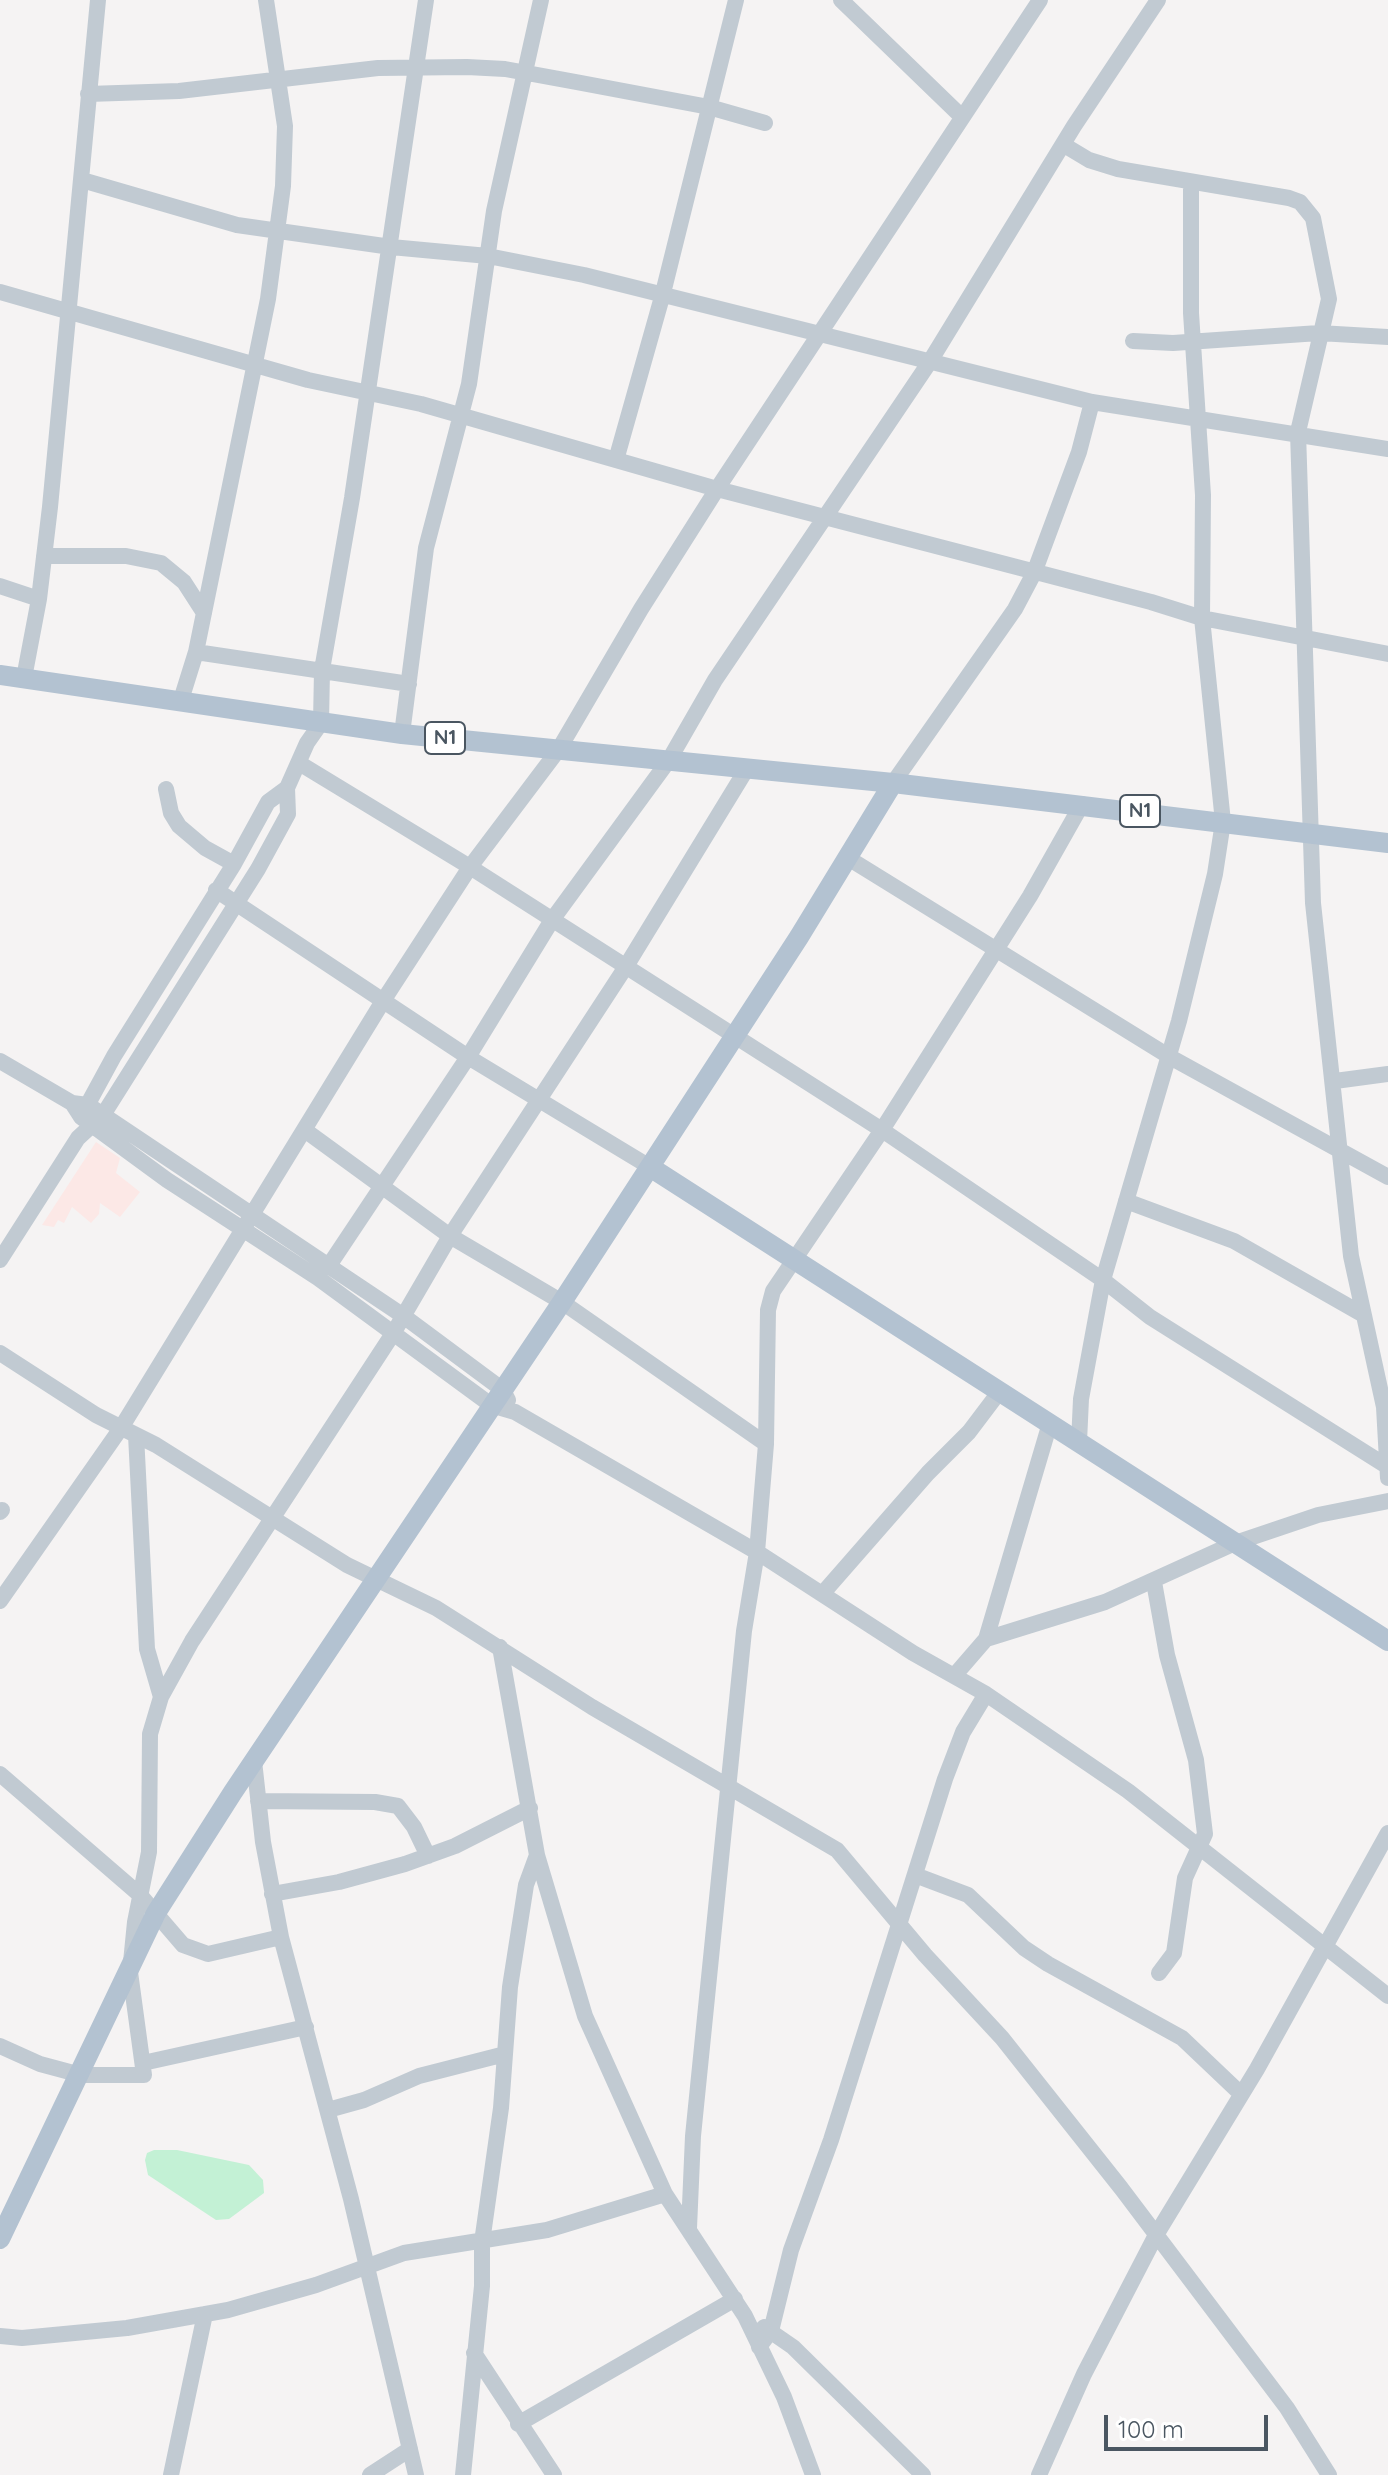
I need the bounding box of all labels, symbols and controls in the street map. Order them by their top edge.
road number: N1 [425,722,465,754]
road number: N1 [1120,795,1160,827]
scale bar [1108,2399,1272,2449]
text: 100 m [1118,2414,1184,2444]

